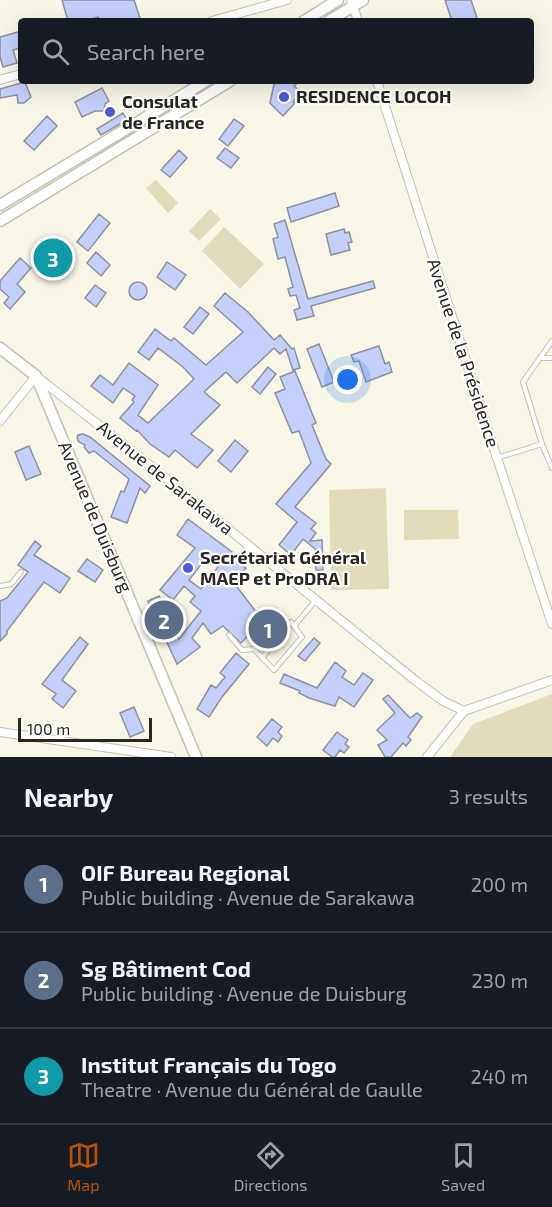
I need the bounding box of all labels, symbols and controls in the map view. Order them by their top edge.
search box [18,18,534,84]
icon: search [39,35,72,68]
text: Search here [87,38,205,64]
place label: RESIDENCE LOCOH [296,85,451,107]
place label: Consulat de France [122,90,204,133]
marker: RESIDENCE LOCOH [277,90,291,104]
marker: Consulat de France [103,105,117,119]
pin: 3 [34,236,72,280]
street label: Avenue de la Présidence [423,256,505,450]
your location [333,365,362,394]
street label: Avenue de Sarakawa [93,415,238,539]
street label: Avenue de Duisburg [54,438,138,595]
place label: Secrétariat Général MAEP et ProDRA I [200,546,366,589]
marker: Secrétariat Général MAEP et ProDRA I [181,561,195,575]
pin: 2 [144,598,184,642]
pin: 1 [248,606,288,652]
scale bar [18,715,152,742]
text: 100 m [27,719,70,738]
text: Nearby [24,781,113,812]
text: 3 results [449,784,528,808]
text: OIF Bureau Regional [81,859,290,885]
text: 1 [39,872,48,896]
text: 200 m [471,872,528,896]
text: Public building · Avenue de Sarakawa [81,885,415,909]
text: Sg Bâtiment Cod [81,955,251,981]
text: 2 [38,968,49,992]
text: 230 m [472,968,528,992]
text: Public building · Avenue de Duisburg [81,981,407,1005]
text: Institut Français du Togo [81,1051,337,1077]
text: 3 [38,1064,49,1088]
text: 240 m [470,1064,528,1088]
text: Theatre · Avenue du Général de Gaulle [81,1077,423,1101]
tab: Map [67,1139,100,1194]
tab: Directions [234,1139,307,1194]
tab: Saved [441,1139,485,1194]

